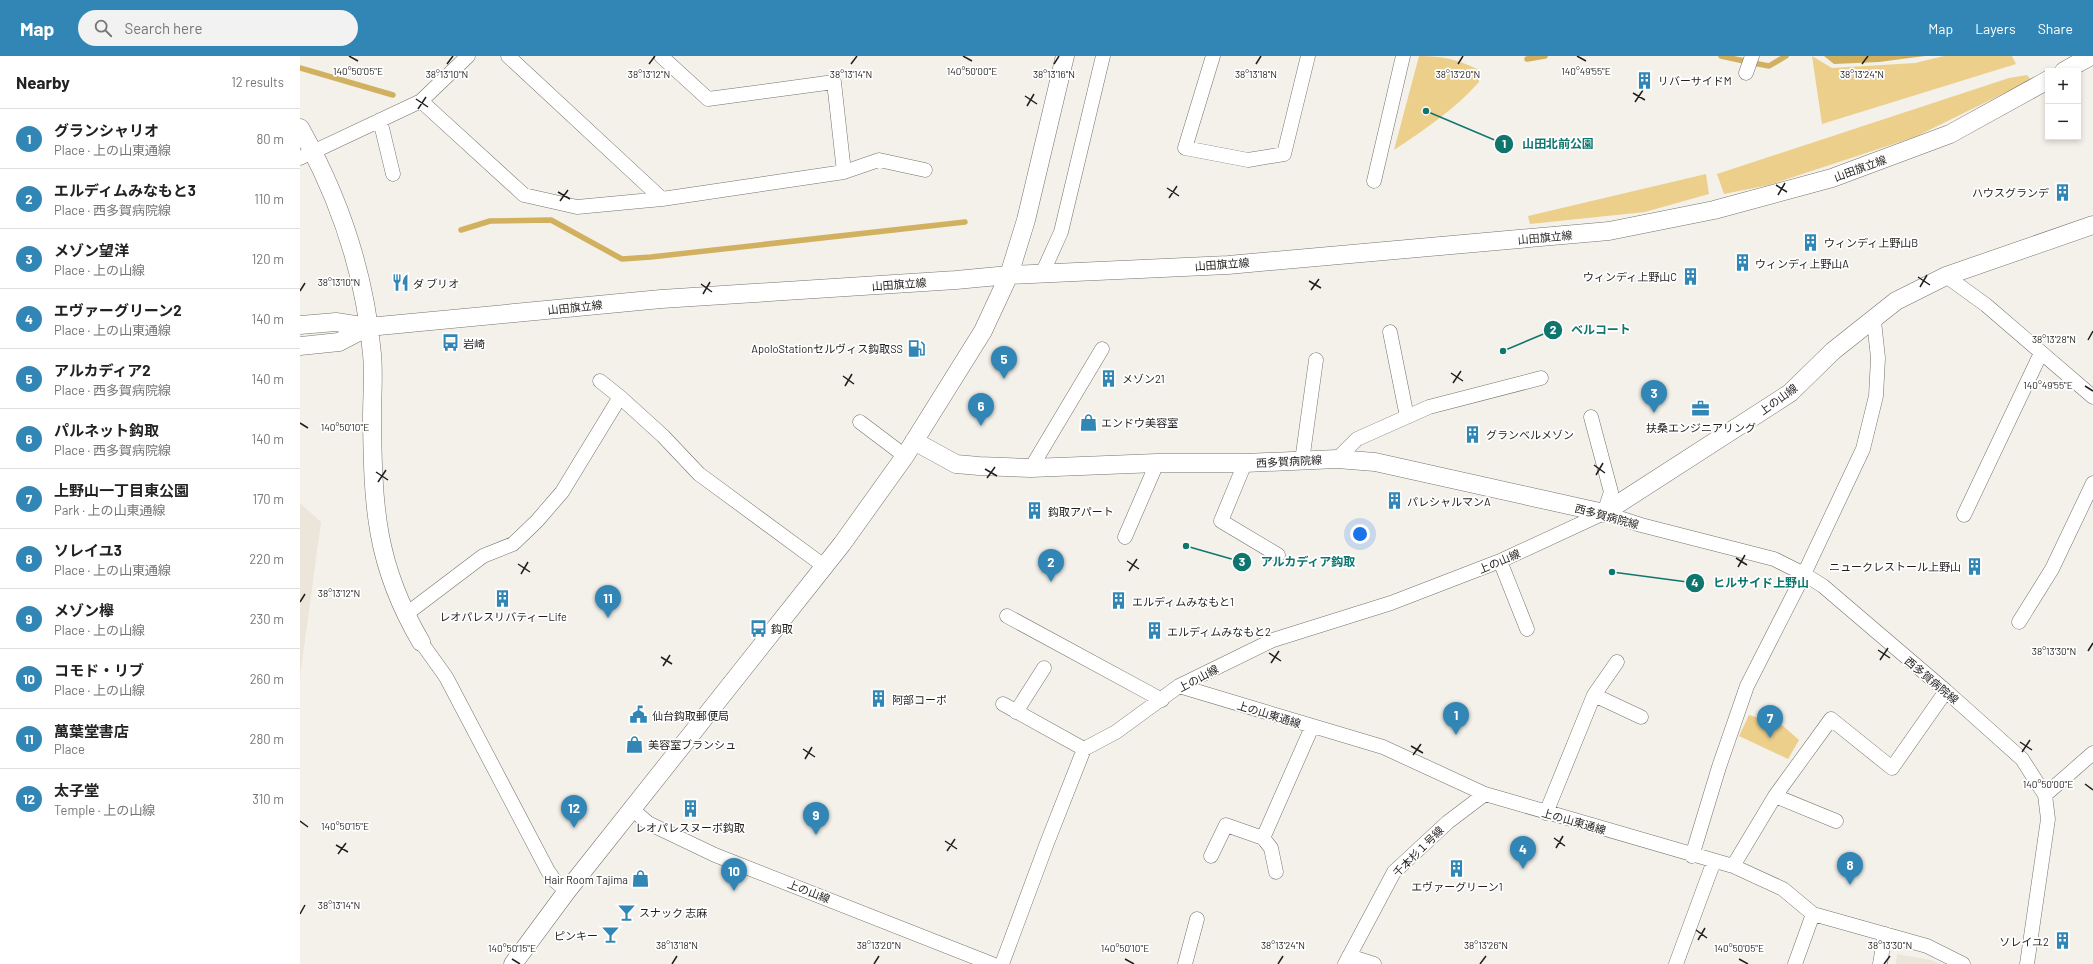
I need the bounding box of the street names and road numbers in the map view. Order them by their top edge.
street label: 山田旗立線 [1832,152,1888,184]
street label: 山田旗立線 [1517,228,1573,246]
street label: 山田旗立線 [1194,256,1250,272]
street label: 山田旗立線 [871,276,927,292]
street label: 山田旗立線 [547,298,603,316]
street label: 上の山線 [1756,381,1800,417]
street label: 西多賀病院線 [1256,453,1322,469]
street label: 西多賀病院線 [1573,501,1641,531]
street label: 上の山線 [1476,546,1522,576]
street label: 西多賀病院線 [1903,654,1961,706]
street label: 上の山線 [1176,662,1220,694]
street label: 上の山東通線 [1236,698,1302,730]
street label: 上の山東通線 [1540,806,1608,836]
street label: 千本杉１号線 [1390,823,1446,879]
street label: 上の山線 [786,877,832,905]

